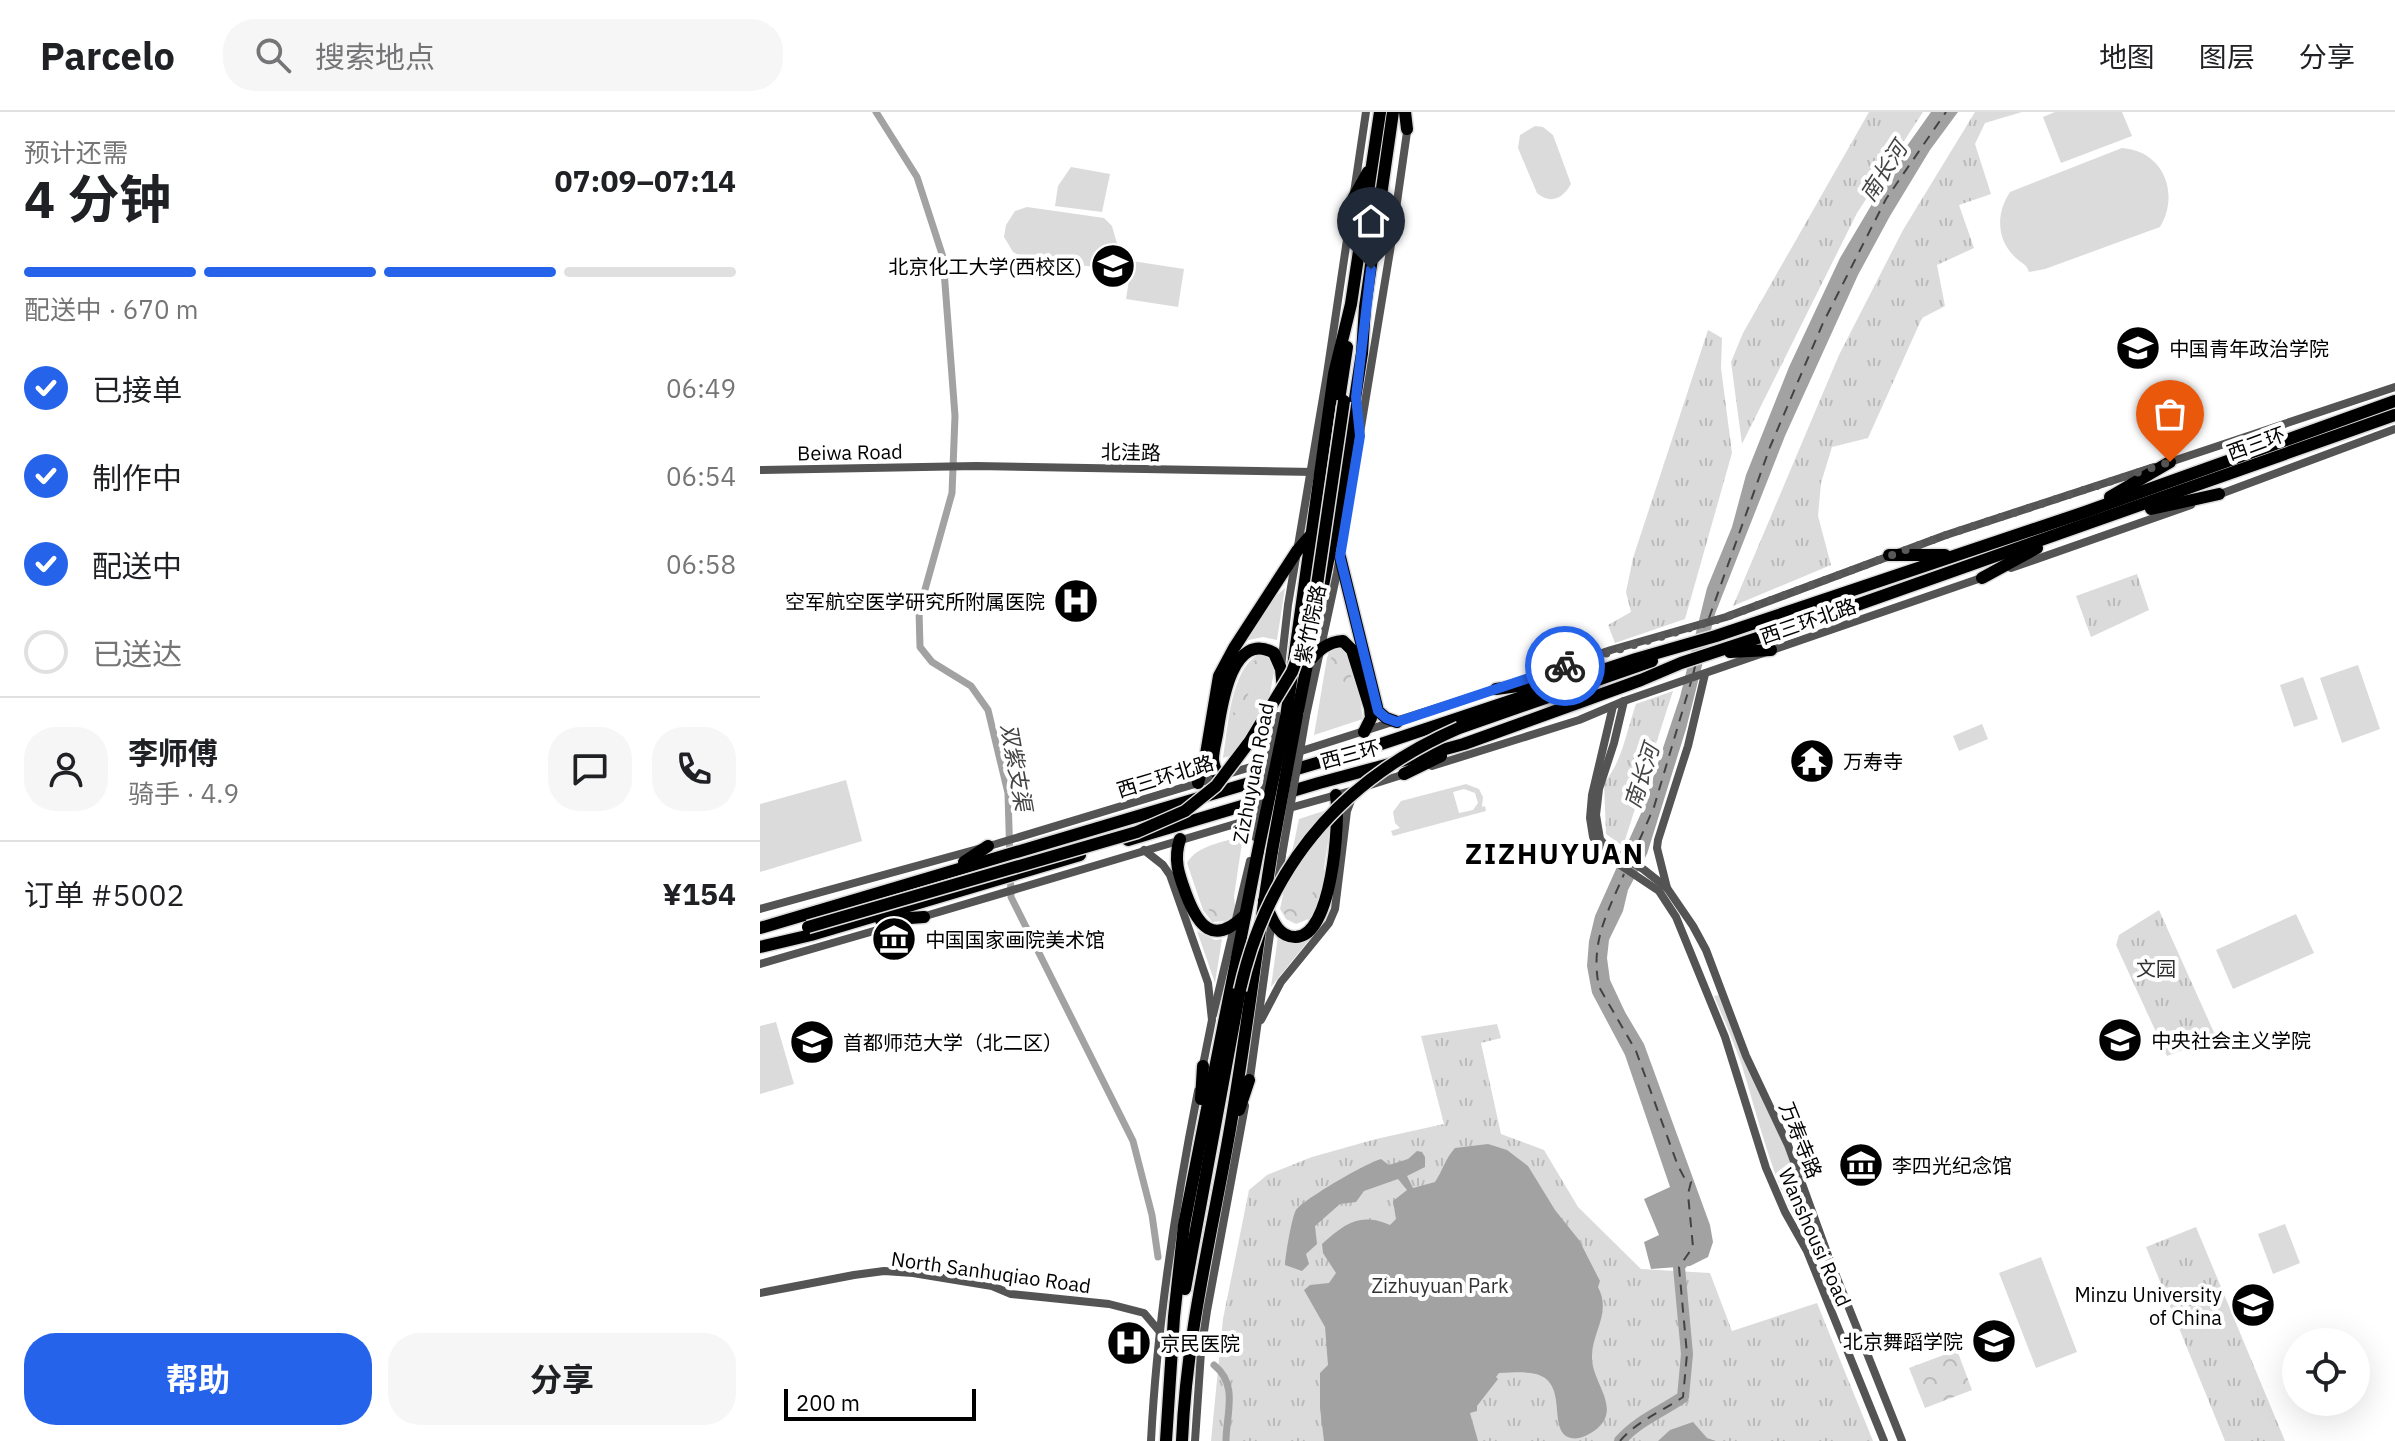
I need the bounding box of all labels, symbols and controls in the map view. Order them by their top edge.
search box [223,19,783,91]
text: Parcelo [40,31,175,80]
icon: search [251,33,295,77]
text: 搜索地点 [315,37,435,76]
text: 地图 [2099,38,2155,75]
text: 图层 [2199,38,2255,75]
text: 分享 [2299,38,2355,75]
water label: 南长河 [1853,132,1915,207]
text: 预计还需 [24,135,128,169]
text: 07:09–07:14 [555,161,736,200]
text: 4 分钟 [24,165,171,232]
pin [1337,187,1405,269]
icon: home [1349,199,1393,243]
school or university icon: 北京化工大学(西校区) [1089,242,1137,290]
place label: 北京化工大学(西校区) [889,253,1082,280]
text: 配送中 · 670 m [24,292,198,326]
school or university icon: 中国青年政治学院 [2114,324,2162,372]
place label: 中国青年政治学院 [2169,335,2329,362]
icon: check [24,366,68,410]
text: 已接单 [92,370,182,409]
text: 06:49 [666,371,736,405]
pin [2136,380,2204,462]
icon: bag [2148,392,2192,436]
street label: 西三环 [2223,420,2289,466]
street label: Beiwa Road [797,438,903,466]
street label: 北洼路 [1101,438,1161,466]
icon: check [24,454,68,498]
text: 制作中 [92,458,182,497]
text: 06:54 [666,459,736,493]
icon: check [24,542,68,586]
text: 配送中 [92,546,182,585]
text: 06:58 [666,547,736,581]
hospital icon: 空军航空医学研究所附属医院 [1052,577,1100,625]
street label: 紫竹院路 [1288,582,1332,666]
place label: 空军航空医学研究所附属医院 [785,588,1045,615]
street label: 西三环北路 [1756,592,1860,650]
courier [1525,626,1605,706]
text: 已送达 [92,634,182,673]
icon: bike [1543,644,1587,688]
street label: Zizhuyuan Road [1226,700,1280,846]
water label: 双紫支渠 [995,721,1039,816]
button: person [24,727,108,811]
button: chat [548,727,632,811]
button: phone [652,727,736,811]
text: 李师傅 [128,733,218,772]
street label: 西三环 [1318,733,1382,775]
water label: 南长河 [1617,736,1666,812]
temple icon: 万寿寺 [1788,737,1836,785]
street label: 西三环北路 [1113,748,1217,804]
place label: 万寿寺 [1843,748,1903,775]
text: 骑手 · 4.9 [128,776,239,810]
district label: ZIZHUYUAN [1465,835,1645,872]
text: ¥154 [663,874,736,913]
text: 订单 #5002 [24,875,184,914]
museum icon: 中国国家画院美术馆 [870,915,918,963]
place label: 中国国家画院美术馆 [925,926,1105,953]
park label: 文园 [2136,955,2176,982]
school or university icon: 中央社会主义学院 [2096,1016,2144,1064]
school or university icon: 首都师范大学（北二区） [788,1018,836,1066]
place label: 中央社会主义学院 [2151,1027,2311,1054]
place label: 首都师范大学（北二区） [843,1029,1063,1056]
street label: 万寿寺路 [1773,1098,1829,1182]
museum icon: 李四光纪念馆 [1837,1141,1885,1189]
place label: 李四光纪念馆 [1892,1152,2012,1179]
street label: Wanshousi Road [1772,1164,1858,1310]
street label: North Sanhuqiao Road [889,1245,1093,1299]
park label: Zizhuyuan Park [1371,1272,1509,1299]
place label: Minzu University of China [2074,1281,2222,1331]
school or university icon: Minzu University of China [2229,1281,2277,1329]
school or university icon: 北京舞蹈学院 [1970,1317,2018,1365]
hospital icon: 京民医院 [1105,1319,1153,1367]
place label: 北京舞蹈学院 [1843,1328,1963,1355]
map controls [2282,1328,2370,1416]
button: locate [2282,1328,2370,1416]
place label: 京民医院 [1160,1330,1240,1357]
button: 帮助 [24,1333,372,1425]
button: 分享 [388,1333,736,1425]
scale bar [784,1385,976,1421]
text: 200 m [796,1388,860,1417]

